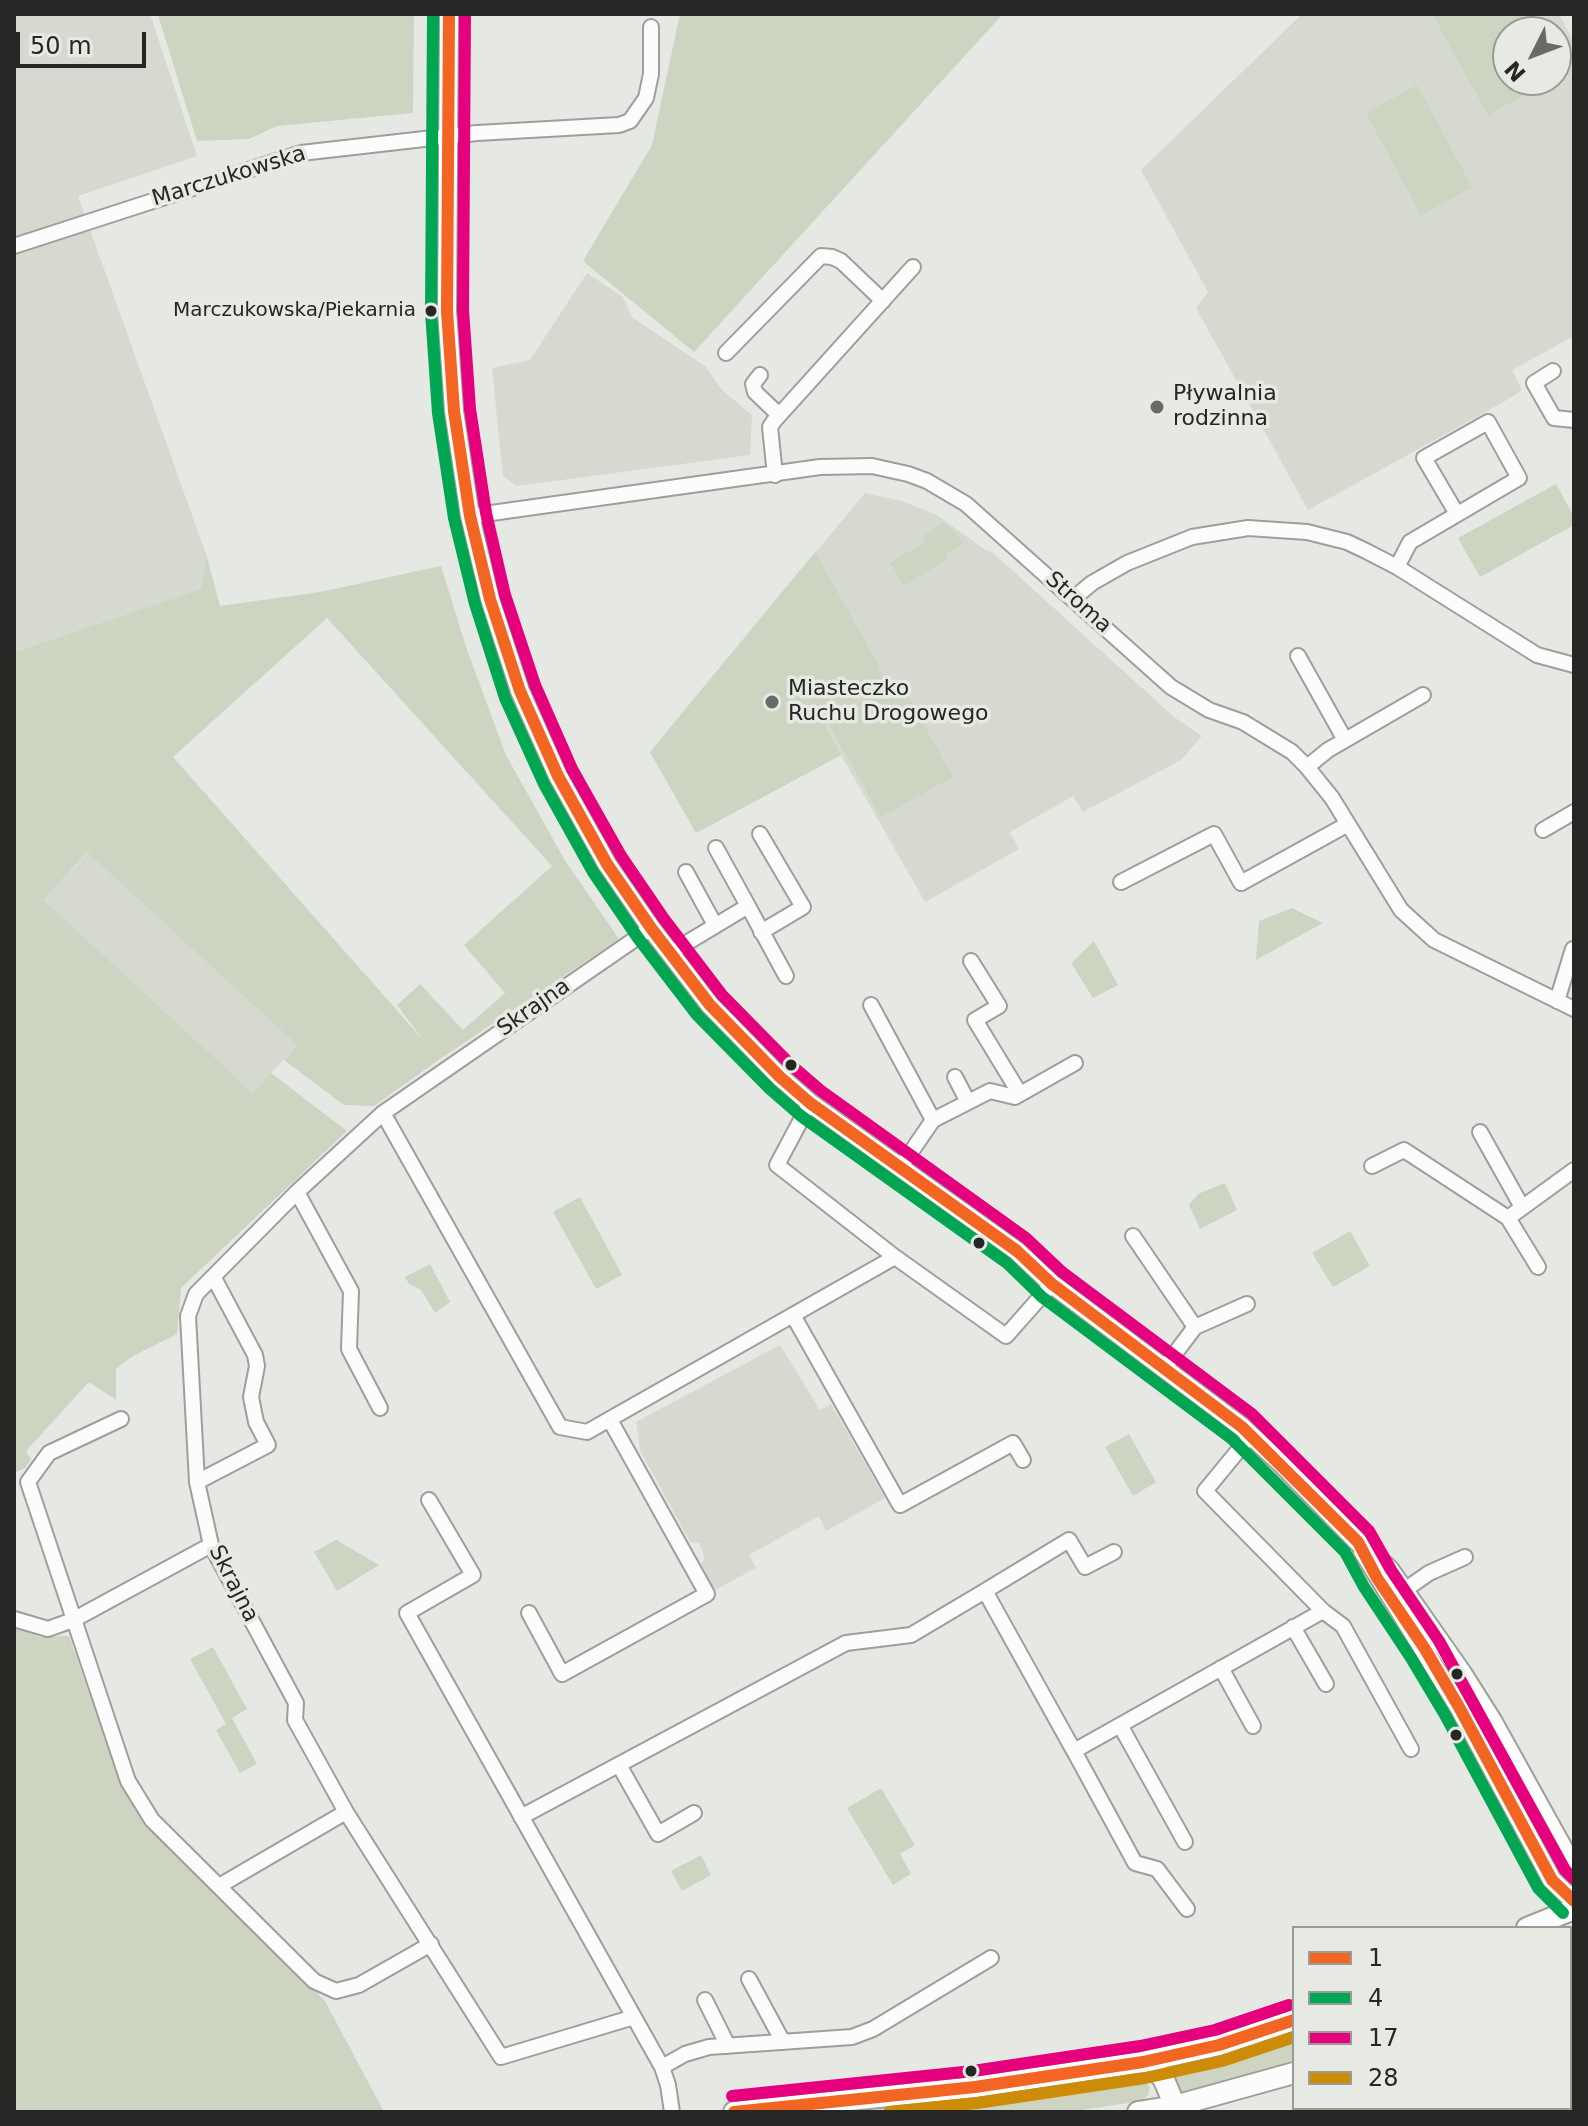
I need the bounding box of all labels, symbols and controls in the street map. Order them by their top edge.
scale bar [20,16,150,66]
north arrow [1492,16,1572,96]
text: 50 m [30,32,92,60]
text: N [1500,56,1531,86]
street label: Marczukowska [149,141,309,213]
place label: Marczukowska/Piekarnia [173,299,416,323]
marker: Marczukowska/Piekarnia [423,303,439,319]
place label: Pływalnia rodzinna [1173,381,1277,432]
marker: Pływalnia rodzinna [1148,398,1166,416]
street label: Stroma [1040,567,1116,639]
place label: Miasteczko Ruchu Drogowego [788,676,989,728]
marker: Miasteczko Ruchu Drogowego [763,693,781,711]
street label: Skrajna [493,973,575,1043]
unlabelled marker [783,1057,799,1073]
unlabelled marker [971,1235,987,1251]
street label: Skrajna [202,1541,264,1627]
unlabelled marker [1449,1666,1465,1682]
unlabelled marker [1448,1727,1464,1743]
legend [1292,1926,1572,2110]
text: 1 [1368,1944,1383,1972]
text: 4 [1368,1984,1383,2012]
text: 17 [1368,2024,1399,2052]
unlabelled marker [963,2063,979,2079]
text: 28 [1368,2064,1399,2092]

